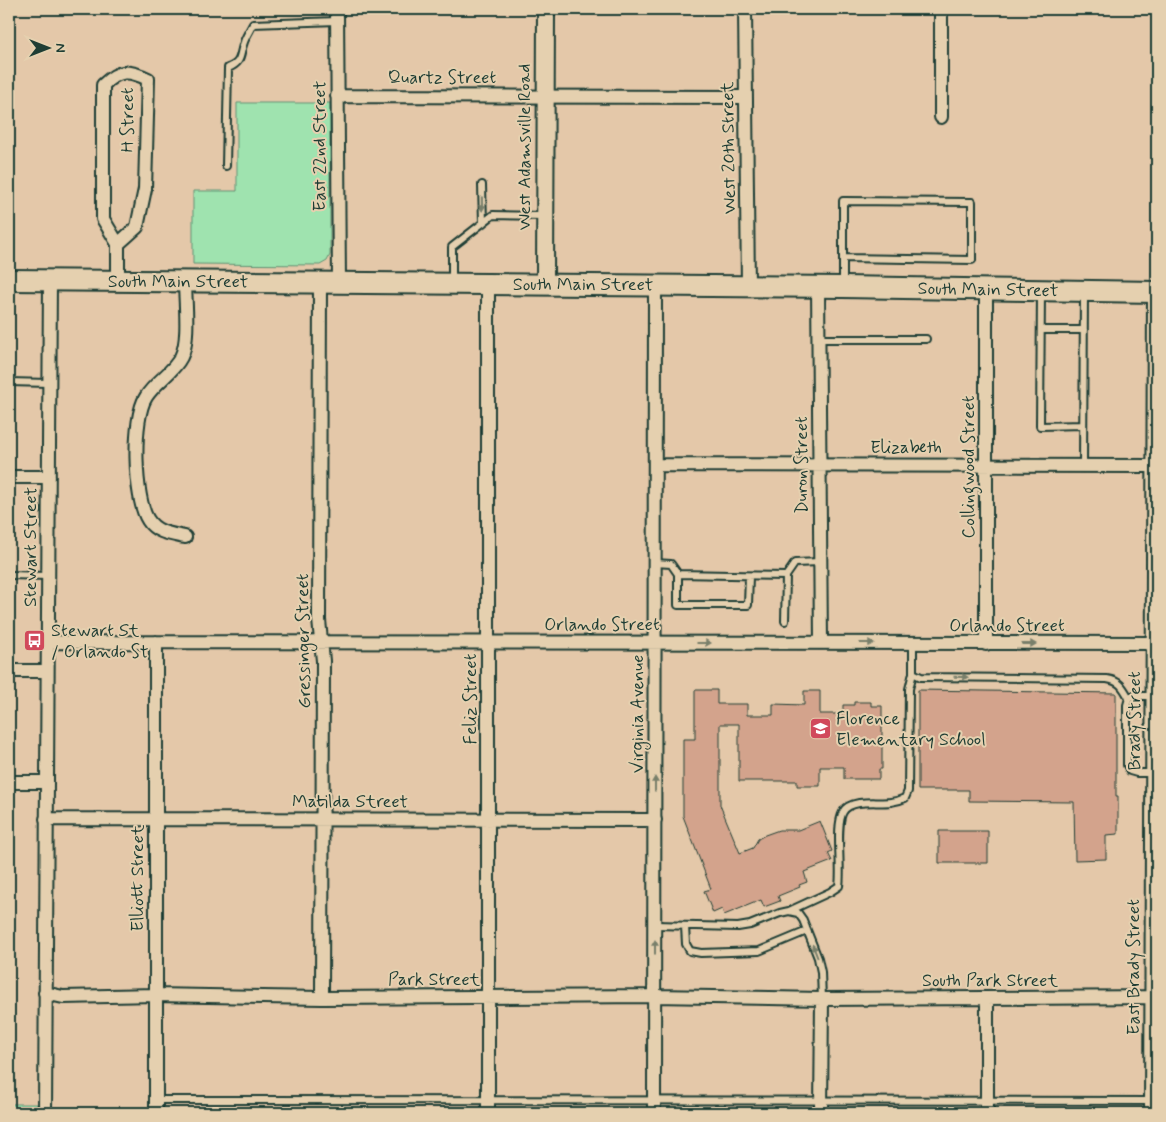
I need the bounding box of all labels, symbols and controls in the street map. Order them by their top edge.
north arrow [22,22,72,72]
text: N [51,43,69,53]
street label: West Adamsville Road [513,64,537,230]
street label: Quartz Street [388,66,496,90]
street label: East 22nd Street [308,81,332,211]
street label: West 20th Street [716,81,742,214]
street label: H Street [116,87,140,153]
one-way arrow [478,196,486,212]
street label: South Main Street [108,270,248,294]
street label: South Main Street [513,273,653,297]
street label: South Main Street [917,277,1059,303]
street label: Collingwood Street [957,395,983,539]
street label: Duron Street [790,416,814,514]
street label: Elizabeth [870,436,942,460]
street label: Stewart Street [19,487,43,607]
street label: Gressinger Street [291,573,318,709]
street label: Orlando Street [544,613,660,637]
street label: Orlando Street [949,614,1065,638]
place label: Stewart St / Orlando St [51,619,148,664]
bus stop icon: Stewart St / Orlando St [23,629,47,653]
one-way arrow [696,639,712,647]
one-way arrow [859,639,875,647]
one-way arrow [1021,640,1037,648]
street label: Feliz Street [459,653,483,744]
street label: Virginia Avenue [626,655,651,773]
street label: Brady Street [1123,671,1147,771]
one-way arrow [953,673,969,681]
place label: Florence Elementary School [836,707,986,752]
school or university icon: Florence Elementary School [808,717,832,741]
one-way arrow [651,776,659,792]
street label: Matilda Street [292,790,408,814]
street label: Elliott Street [126,824,150,931]
street label: East Brady Street [1122,899,1146,1035]
one-way arrow [651,939,659,955]
one-way arrow [811,944,819,958]
street label: Park Street [388,968,481,992]
street label: South Park Street [922,969,1058,993]

